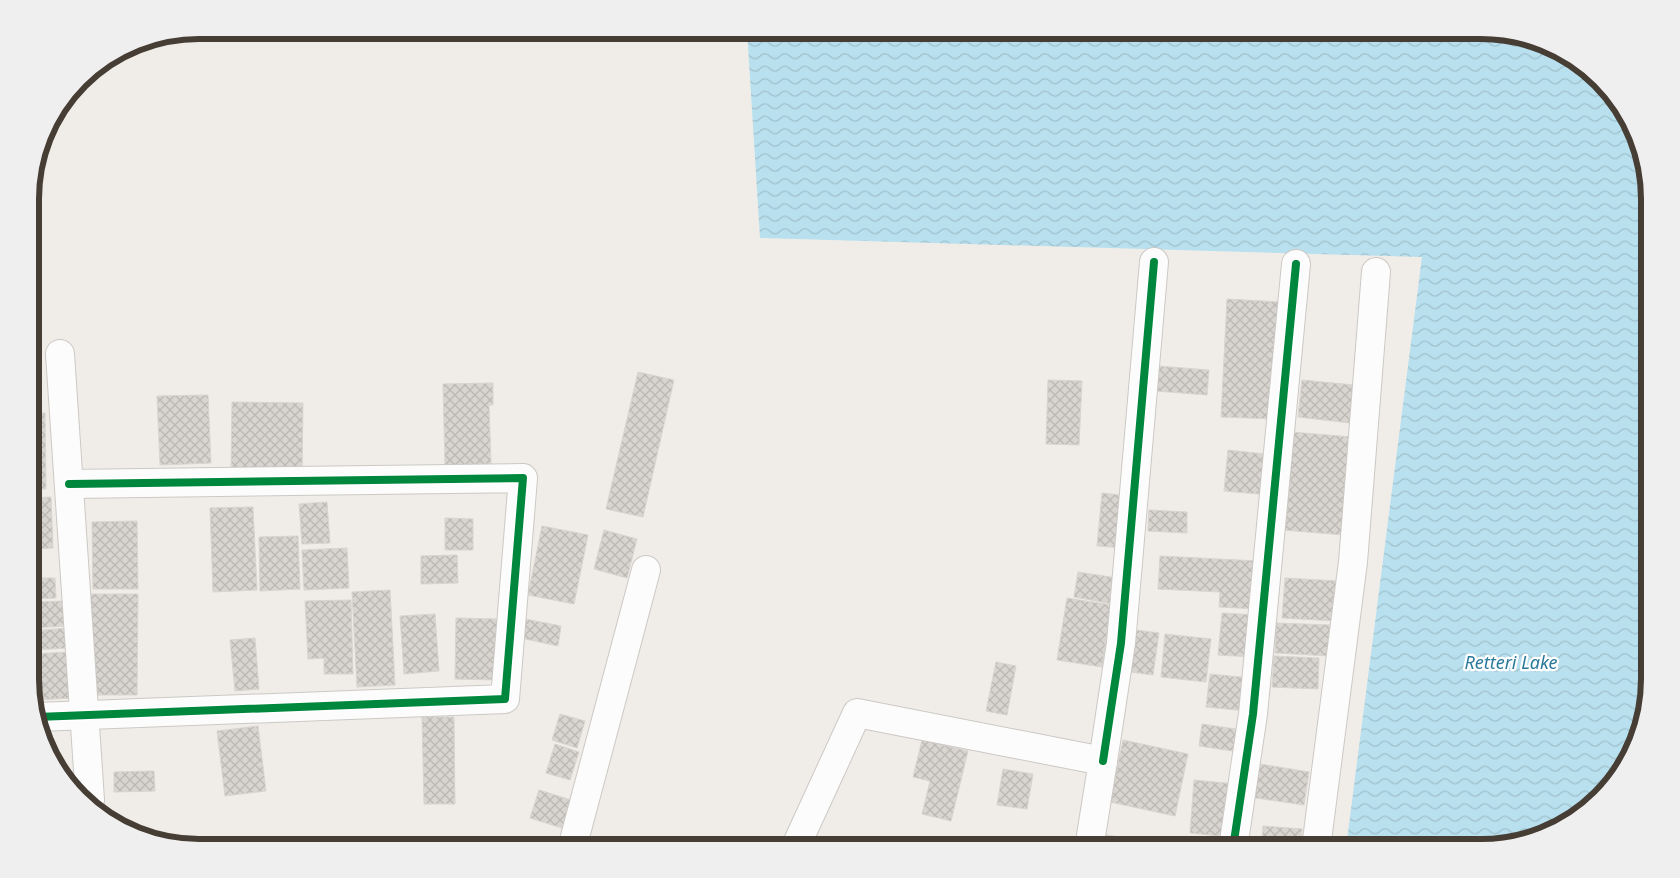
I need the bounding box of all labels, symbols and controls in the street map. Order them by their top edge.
water label: Retteri Lake [1464,650,1558,674]

